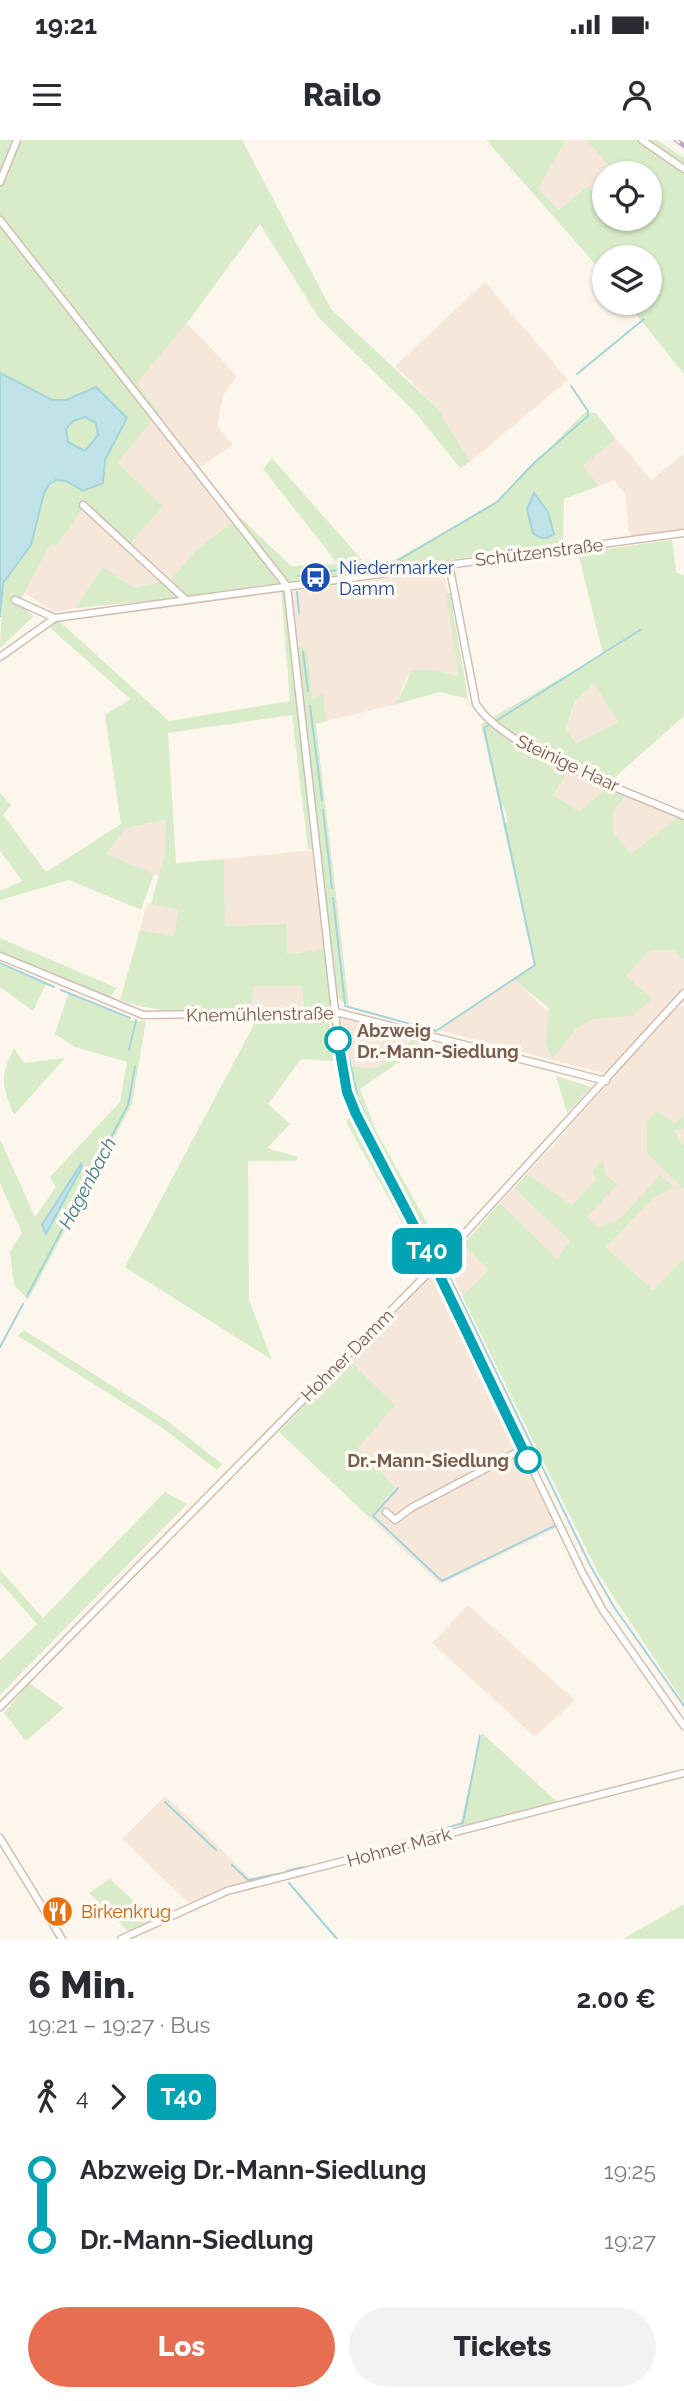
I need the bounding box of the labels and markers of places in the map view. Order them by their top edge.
place label: Niedermarker Damm [339,557,455,599]
bus stop icon: Niedermarker Damm [299,560,333,594]
place label: Abzweig Dr.-Mann-Siedlung [357,1020,519,1062]
marker: Abzweig Dr.-Mann-Siedlung [325,1027,351,1053]
marker: Dr.-Mann-Siedlung [515,1447,541,1473]
place label: Dr.-Mann-Siedlung [347,1450,509,1471]
restaurant icon: Birkenkrug [41,1894,75,1928]
place label: Birkenkrug [81,1901,171,1922]

